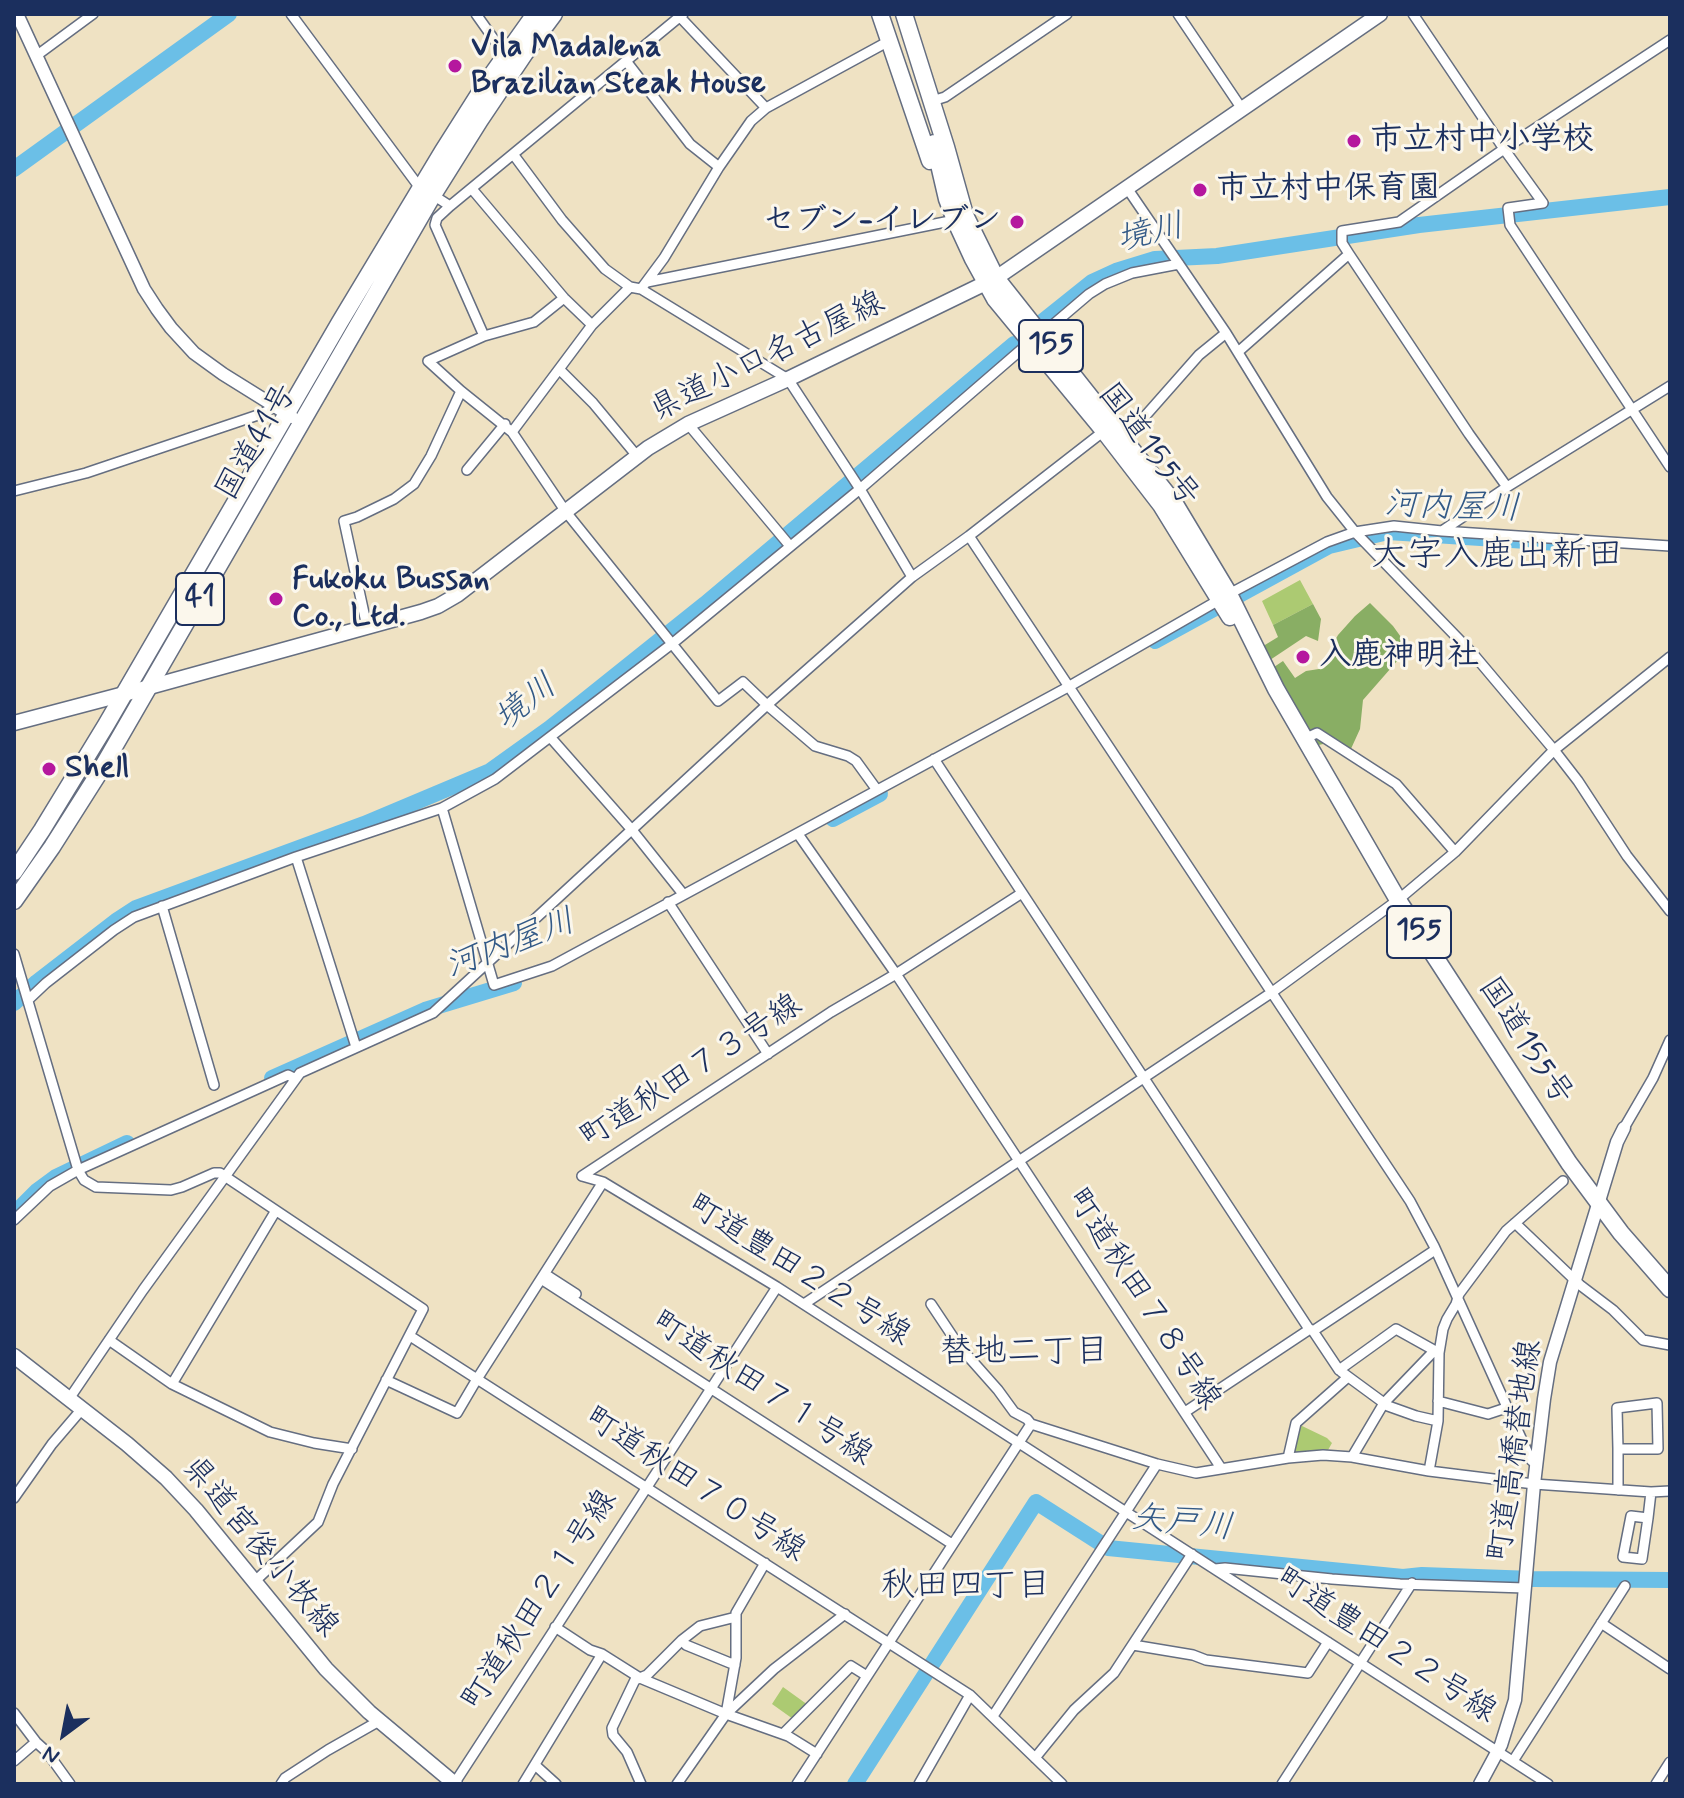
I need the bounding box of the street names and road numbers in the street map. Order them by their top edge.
street label: 県道小口名古屋線 [645,285,891,431]
road number: 155 [1019,320,1083,372]
street label: 国道155号 [1088,376,1206,516]
street label: 国道41号 [209,378,307,508]
road number: 41 [176,573,224,625]
road number: 155 [1387,906,1451,958]
street label: 国道155号 [1468,971,1580,1113]
street label: 町道秋田７３号線 [574,987,810,1159]
street label: 町道秋田７８号線 [1056,1182,1228,1418]
street label: 町道豊田２２号線 [679,1188,917,1356]
street label: 町道秋田７１号線 [643,1304,879,1476]
street label: 町道高橋替地線 [1482,1337,1552,1565]
street label: 町道秋田７０号線 [576,1400,812,1572]
street label: 県道宮後小牧線 [172,1450,346,1646]
street label: 町道秋田２１号線 [455,1483,627,1719]
street label: 町道豊田２２号線 [1267,1561,1503,1733]

